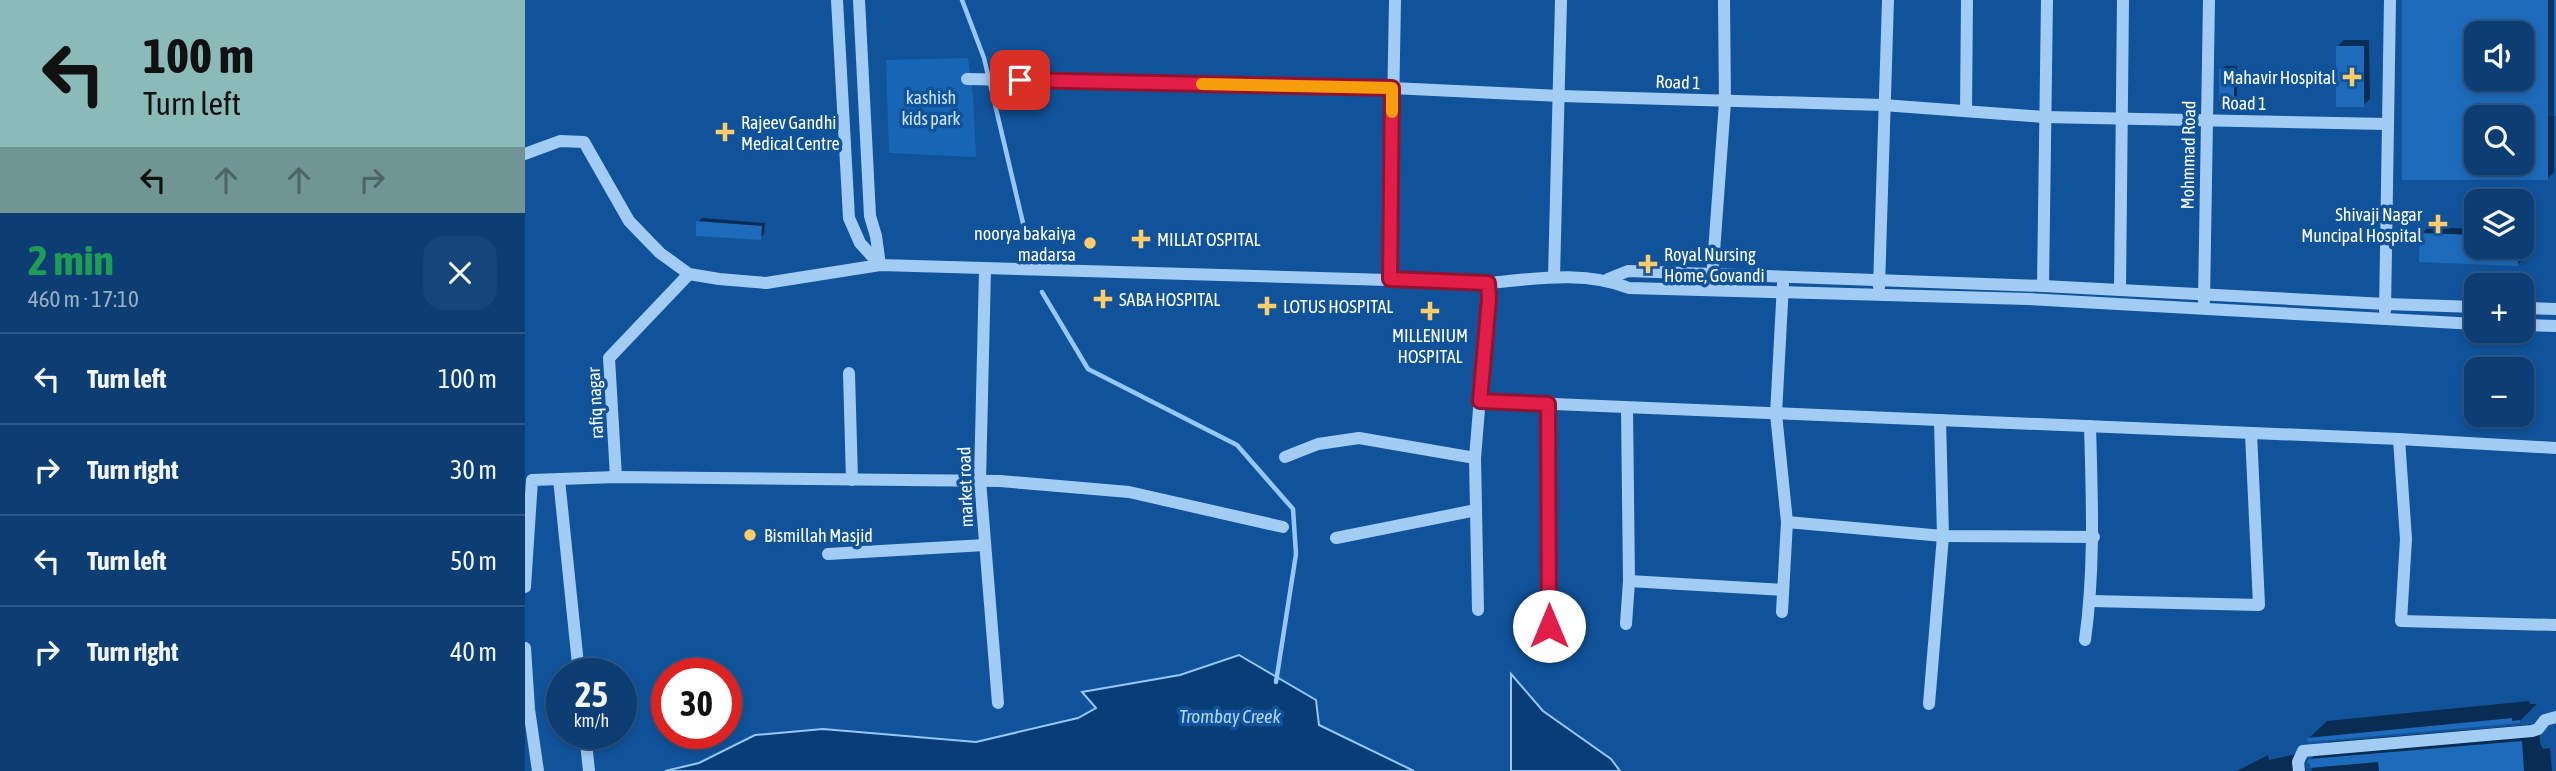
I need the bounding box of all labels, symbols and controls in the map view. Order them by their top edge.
map controls [2464,21,2534,427]
button: sound [2464,21,2534,91]
text: 100 m [143,27,254,83]
icon: left [28,28,119,119]
pin [990,50,1050,110]
icon: arrive [1001,61,1039,99]
place label: Mahavir Hospital [2223,67,2336,88]
marker: Mahavir Hospital [2342,67,2362,87]
street label: Road 1 [1655,71,1701,93]
text: Turn left [143,85,241,122]
park label: kashish kids park [901,87,961,129]
street label: Road 1 [2221,92,2267,114]
street label: Mohmmad Road [2177,100,2199,210]
button: search [2464,105,2534,175]
place label: Rajeev Gandhi Medical Centre [741,112,840,154]
marker: Rajeev Gandhi Medical Centre [715,122,735,142]
icon: left [134,161,172,199]
icon: ahead [207,161,245,199]
icon: ahead [280,161,318,199]
icon: right [353,161,391,199]
button: layers [2464,189,2534,259]
place label: Shivaji Nagar Muncipal Hospital [2301,204,2423,246]
marker: Shivaji Nagar Muncipal Hospital [2428,214,2448,234]
place label: noorya bakaiya madarsa [974,223,1076,265]
marker: MILLAT OSPITAL [1131,229,1151,249]
place label: MILLAT OSPITAL [1157,229,1261,250]
marker: noorya bakaiya madarsa [1082,235,1098,251]
text: 2 min [28,236,114,284]
button: close [423,236,497,310]
place label: Royal Nursing Home, Govandi [1664,244,1765,286]
marker: Royal Nursing Home, Govandi [1638,254,1658,274]
button: + [2464,273,2534,343]
text: 460 m · 17:10 [28,286,139,312]
marker: SABA HOSPITAL [1093,289,1113,309]
place label: SABA HOSPITAL [1119,289,1220,310]
marker: LOTUS HOSPITAL [1257,296,1277,316]
place label: LOTUS HOSPITAL [1283,296,1393,317]
marker: MILLENIUM HOSPITAL [1420,301,1440,321]
place label: MILLENIUM HOSPITAL [1392,325,1468,367]
button: − [2464,357,2534,427]
icon: left [28,360,66,398]
text: Turn left [87,364,167,394]
text: 100 m [438,364,497,394]
street label: rafiq nagar [583,366,607,439]
street label: market road [953,446,977,528]
icon: right [28,451,66,489]
text: Turn right [87,455,178,485]
text: 30 m [450,455,497,485]
place label: Bismillah Masjid [764,525,873,546]
marker: Bismillah Masjid [742,527,758,543]
icon: left [28,542,66,580]
text: Turn left [87,546,167,576]
text: 50 m [450,546,497,576]
position arrow [1512,589,1586,663]
icon: right [28,633,66,671]
text: Turn right [87,637,178,667]
text: 40 m [450,637,497,667]
speed limit sign: 30 [651,658,742,749]
text: 25 [575,674,608,714]
water label: Trombay Creek [1179,705,1282,727]
text: km/h [574,710,609,731]

